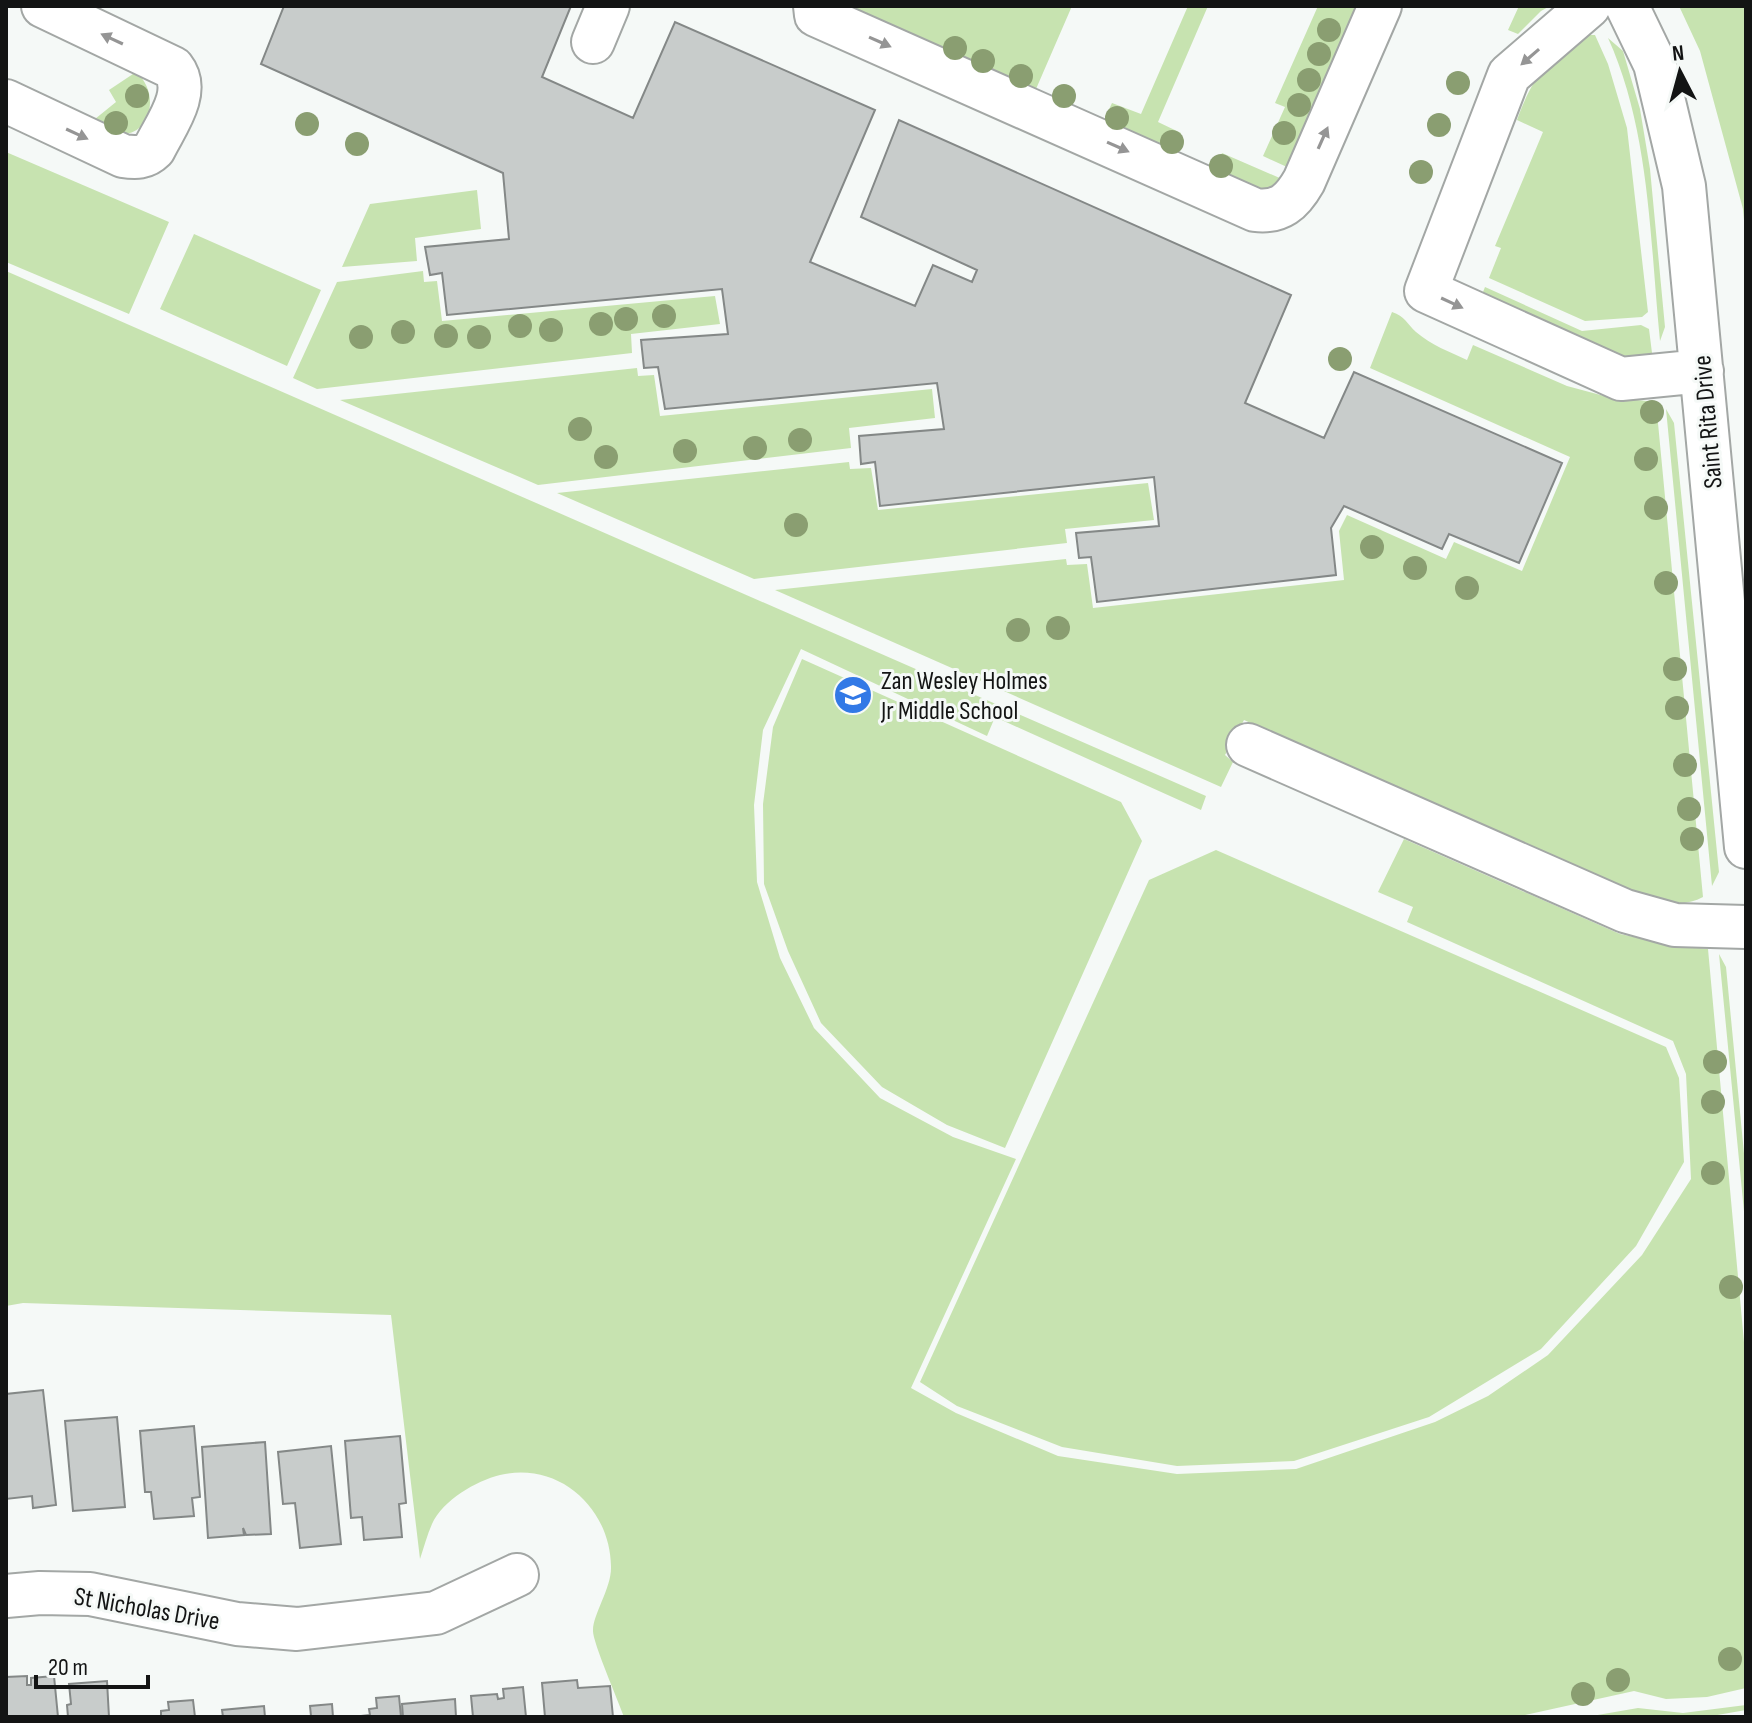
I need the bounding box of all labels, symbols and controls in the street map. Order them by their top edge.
one-way arrow [101,32,124,46]
north arrow [1640,32,1720,112]
one-way arrow [868,36,892,49]
text: N [1671,40,1685,68]
one-way arrow [1521,48,1541,65]
one-way arrow [1316,127,1329,150]
one-way arrow [65,128,88,141]
one-way arrow [1106,141,1130,154]
one-way arrow [1440,296,1464,310]
street label: Saint Rita Drive [1687,354,1730,490]
place label: Zan Wesley Holmes Jr Middle School [880,666,1048,727]
school or university icon: Zan Wesley Holmes Jr Middle School [832,674,874,716]
street label: St Nicholas Drive [72,1581,222,1638]
scale bar [36,1639,148,1689]
text: 20 m [48,1653,88,1682]

